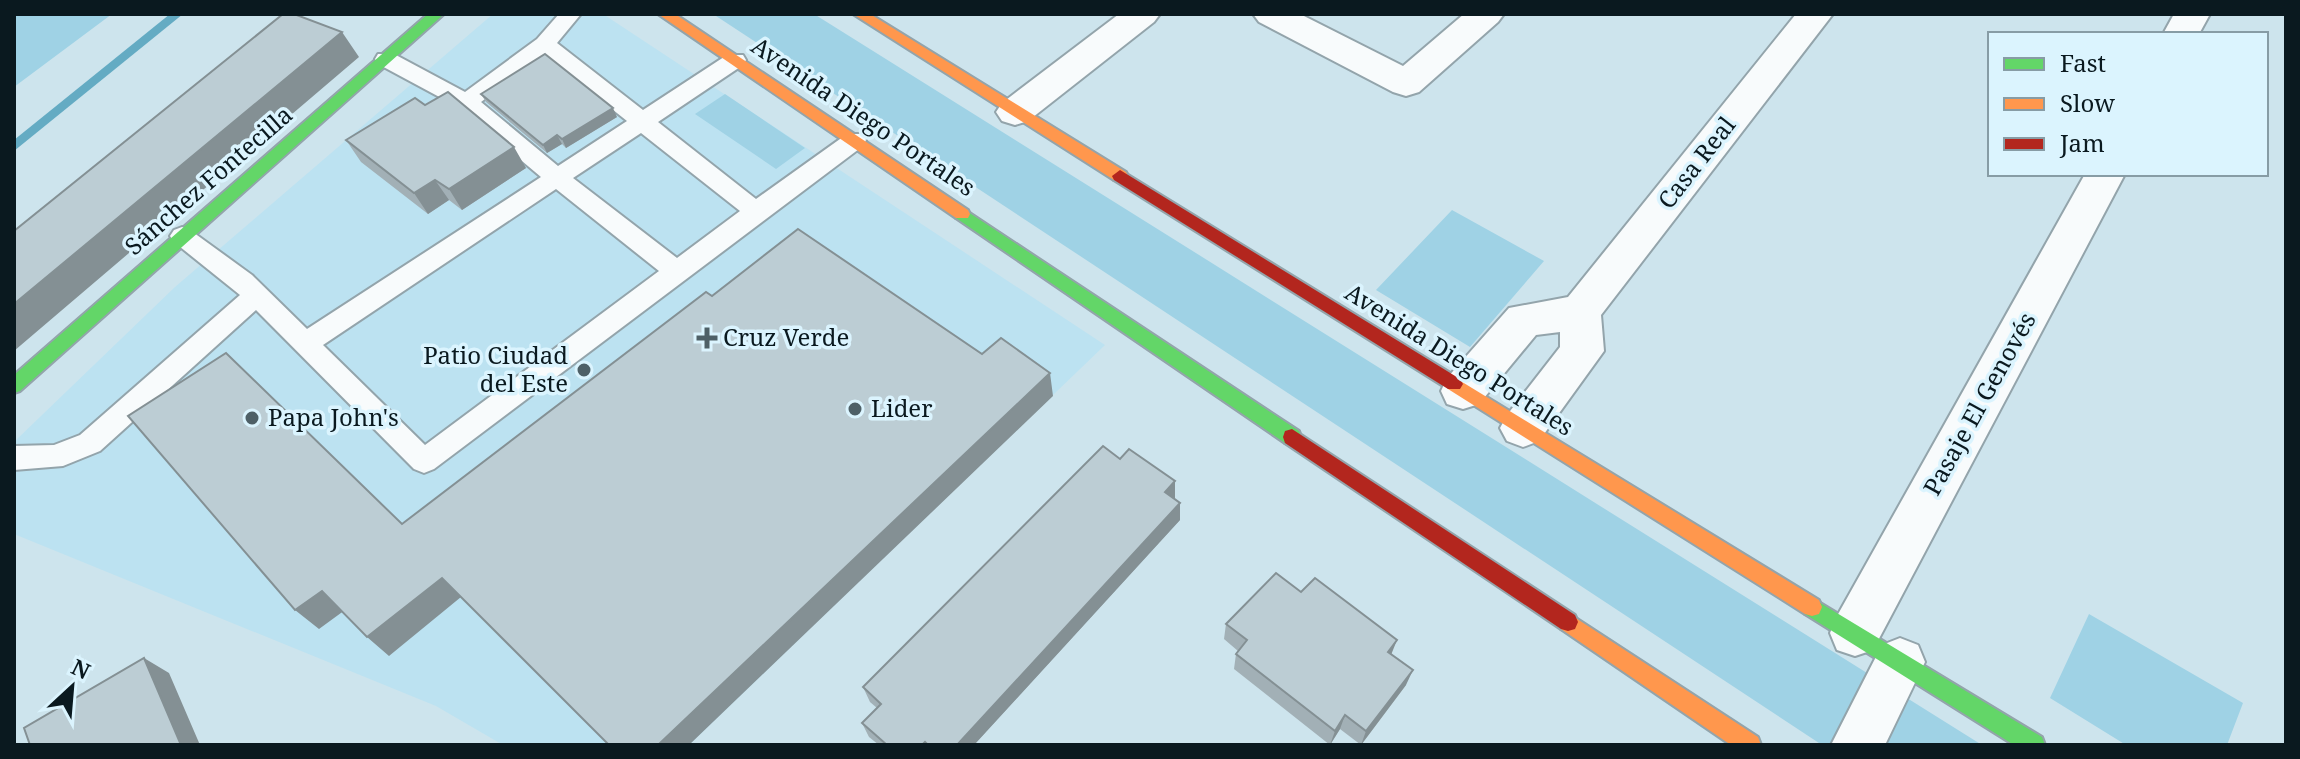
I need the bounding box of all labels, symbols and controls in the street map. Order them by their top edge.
street label: Avenida Diego Portales [745,28,982,203]
legend [1988,32,2268,176]
text: Fast [2060,46,2106,79]
text: Slow [2060,86,2115,119]
street label: Sánchez Fontecilla [117,98,299,262]
street label: Casa Real [1649,109,1743,215]
text: Jam [2059,126,2105,159]
street label: Avenida Diego Portales [1339,275,1580,443]
street label: Pasaje El Genovés [1915,306,2043,501]
place label: Cruz Verde [723,320,849,353]
marker: Cruz Verde [698,329,716,347]
place label: Patio Ciudad del Este [423,338,568,399]
marker: Patio Ciudad del Este [575,361,593,379]
place label: Lider [871,391,933,424]
place label: Papa John's [268,400,399,433]
marker: Lider [846,400,864,418]
marker: Papa John's [243,409,261,427]
north arrow [32,647,112,727]
text: N [67,651,96,685]

